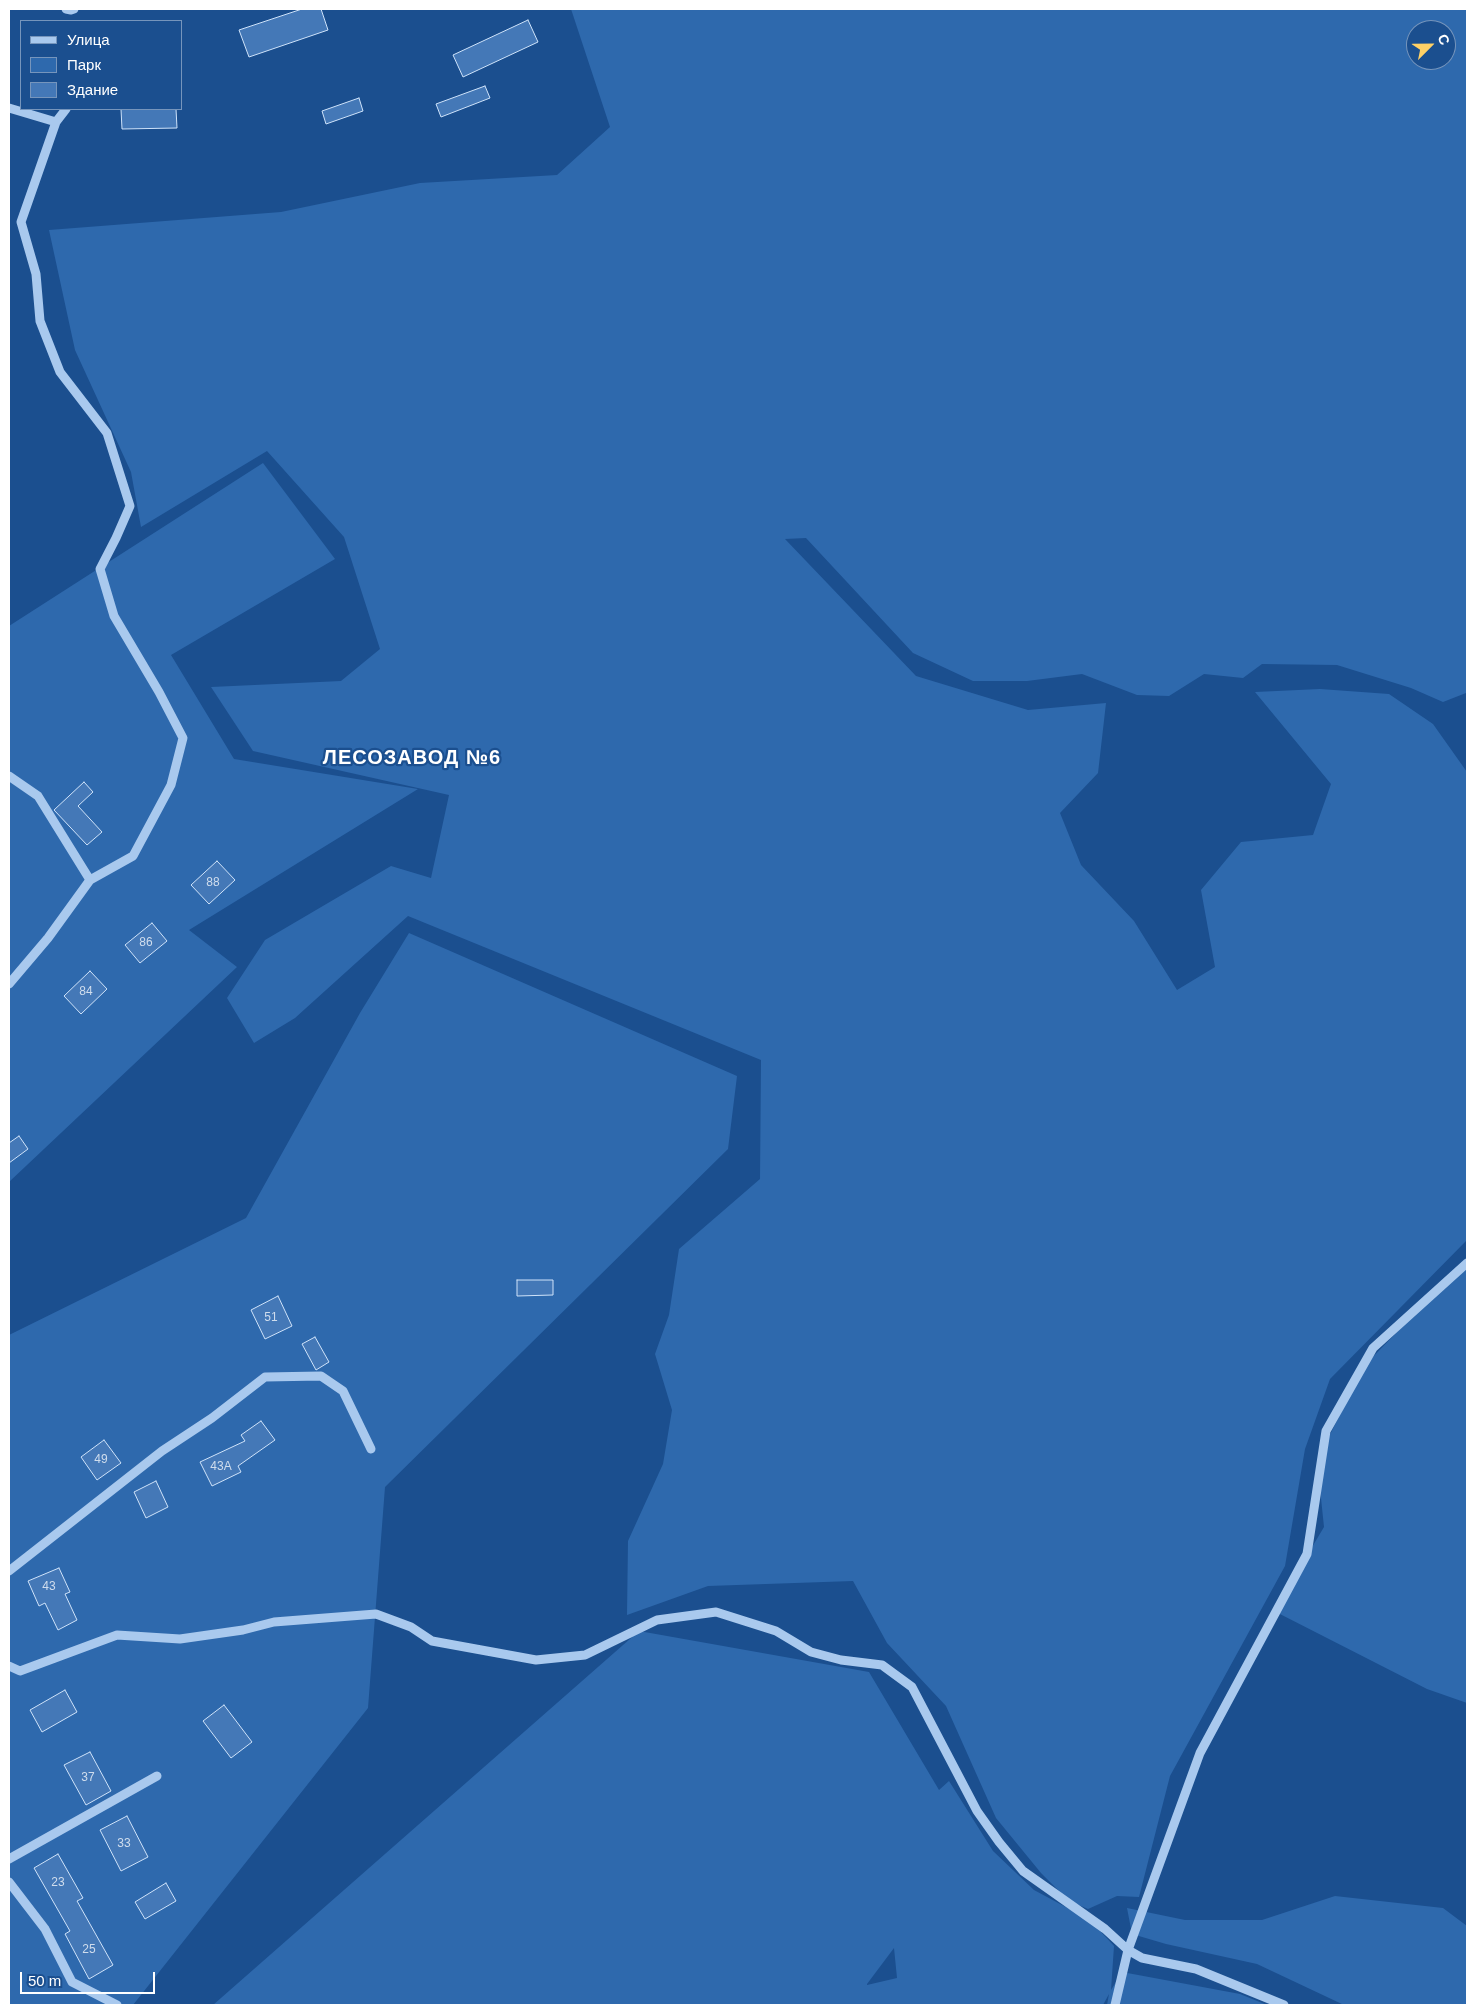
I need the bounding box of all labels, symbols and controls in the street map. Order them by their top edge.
legend [20,20,182,110]
north arrow [1406,20,1456,70]
text: Улица [67,31,110,48]
text: С [1435,32,1453,47]
text: Парк [67,56,101,73]
text: Здание [67,81,118,98]
district label: ЛЕСОЗАВОД №6 [321,746,503,770]
house number: 88 [206,876,220,890]
house number: 86 [139,936,153,950]
house number: 84 [79,985,93,999]
house number: 51 [264,1311,278,1325]
house number: 49 [94,1453,108,1467]
house number: 43А [210,1460,232,1474]
house number: 43 [42,1580,56,1594]
house number: 37 [81,1771,95,1785]
house number: 33 [117,1837,131,1851]
house number: 23 [51,1876,65,1890]
house number: 25 [82,1943,96,1957]
scale bar [22,1962,158,1994]
text: 50 m [28,1972,61,1989]

